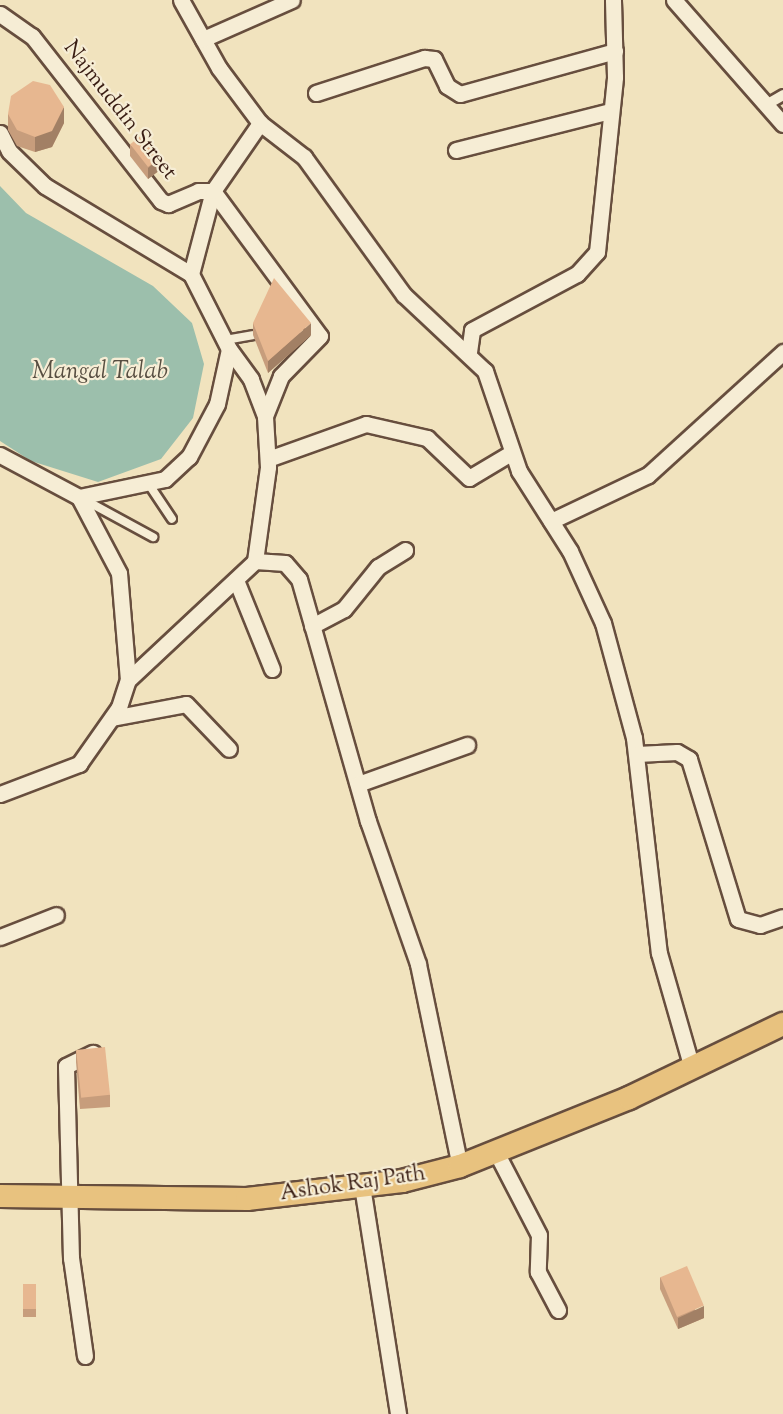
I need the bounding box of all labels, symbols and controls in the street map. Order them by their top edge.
street label: Najmuddin Street [56,36,182,186]
water label: Mangal Talab [32,359,168,387]
street label: Ashok Raj Path [278,1162,428,1208]

